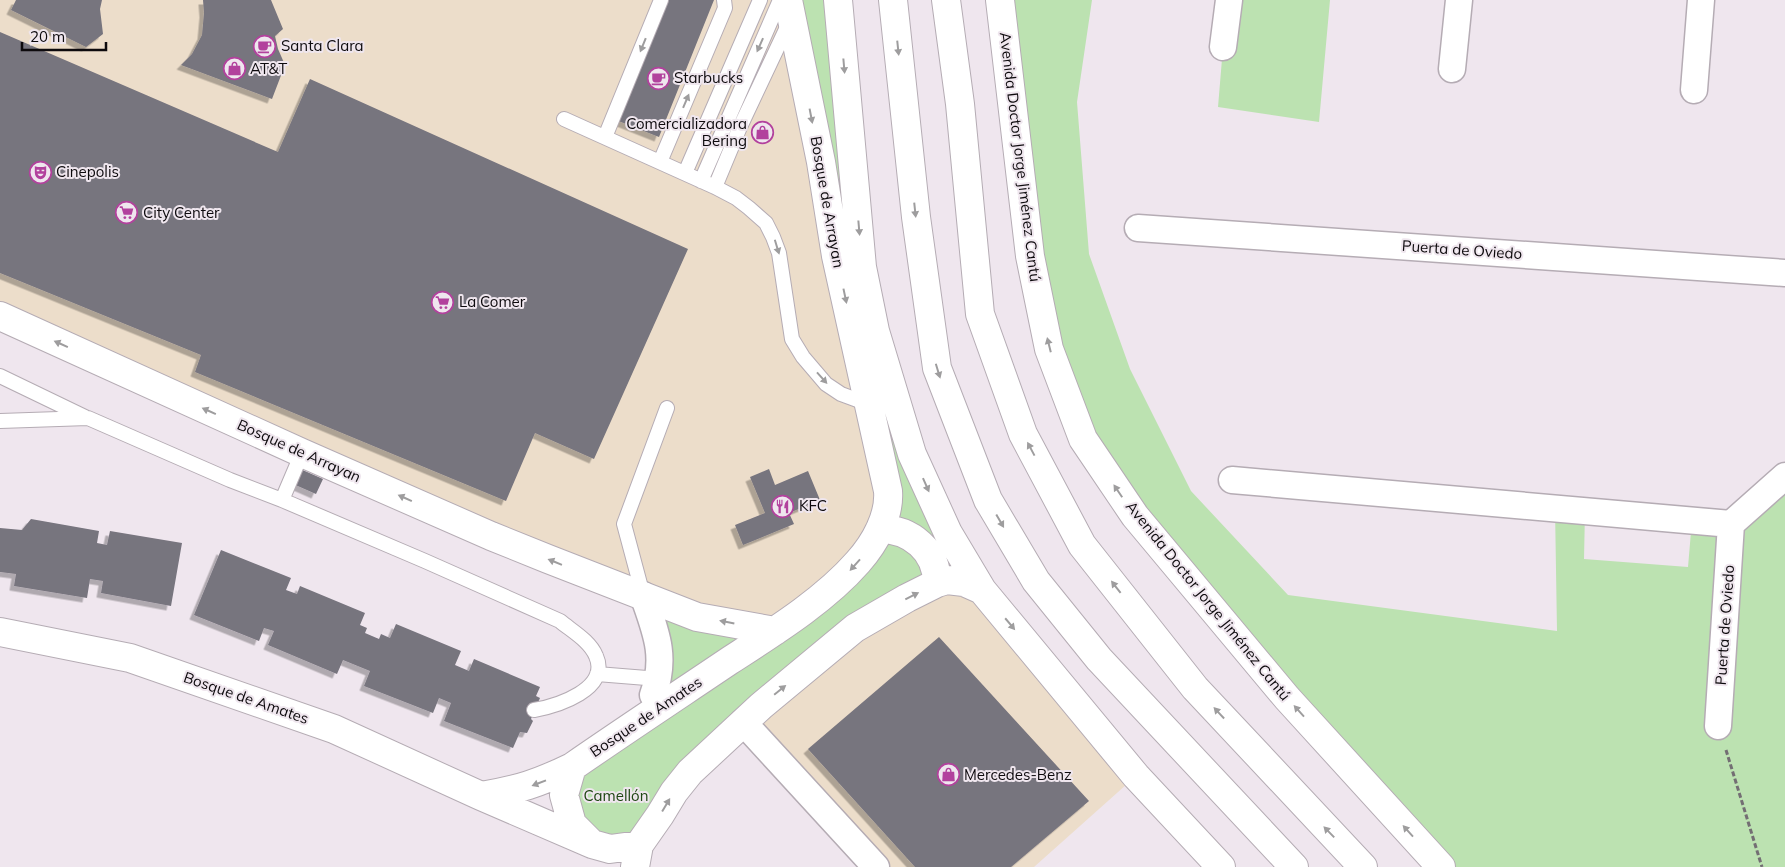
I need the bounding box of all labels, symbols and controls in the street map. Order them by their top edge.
scale bar [22,20,106,52]
text: 20 m [30,27,65,46]
street label: Avenida Doctor Jorge Jiménez Cantú [996,31,1045,283]
cafe icon: Santa Clara [253,34,277,58]
place label: Santa Clara [281,36,364,55]
one-way arrow [639,38,647,53]
one-way arrow [755,38,763,52]
one-way arrow [895,41,903,57]
shop icon: AT&T [222,57,246,81]
one-way arrow [840,58,848,74]
place label: AT&T [250,59,287,78]
cafe icon: Starbucks [646,66,670,90]
place label: Starbucks [674,68,743,87]
one-way arrow [682,93,690,108]
one-way arrow [808,109,816,125]
place label: Comercializadora Bering [626,114,747,150]
shop icon: Comercializadora Bering [751,121,775,145]
street label: Bosque de Arrayan [807,135,848,269]
theatre icon: Cinepolis [28,160,52,184]
place label: Cinepolis [56,162,119,181]
supermarket icon: City Center [115,201,139,225]
one-way arrow [911,202,919,218]
place label: City Center [143,203,220,222]
one-way arrow [855,220,863,236]
street label: Puerta de Oviedo [1401,236,1523,263]
one-way arrow [773,240,781,255]
one-way arrow [841,289,849,304]
supermarket icon: La Comer [431,290,455,314]
place label: La Comer [459,292,526,311]
one-way arrow [1045,338,1053,353]
one-way arrow [54,339,68,347]
one-way arrow [935,363,943,378]
one-way arrow [816,372,827,385]
one-way arrow [202,406,216,414]
street label: Bosque de Arrayan [234,415,364,486]
one-way arrow [1027,442,1035,457]
one-way arrow [923,478,931,492]
one-way arrow [1113,484,1123,498]
one-way arrow [398,494,412,502]
restaurant icon: KFC [771,494,795,518]
place label: KFC [799,496,827,515]
street label: Avenida Doctor Jorge Jiménez Cantú [1122,497,1295,704]
one-way arrow [996,514,1005,527]
one-way arrow [547,558,562,566]
one-way arrow [849,558,861,570]
street label: Puerta de Oviedo [1711,564,1738,686]
one-way arrow [1110,581,1121,594]
one-way arrow [904,592,919,600]
one-way arrow [1004,617,1016,629]
one-way arrow [719,618,735,626]
street label: Bosque de Amates [181,667,311,728]
street label: Bosque de Amates [586,672,705,761]
one-way arrow [774,685,786,696]
one-way arrow [1293,705,1304,718]
one-way arrow [1213,706,1224,719]
shop icon: Mercedes-Benz [936,763,960,787]
place label: Mercedes-Benz [964,765,1072,784]
one-way arrow [532,779,546,787]
park label: Camellón [584,786,648,805]
one-way arrow [662,799,671,812]
one-way arrow [1402,825,1414,837]
one-way arrow [1323,826,1335,838]

